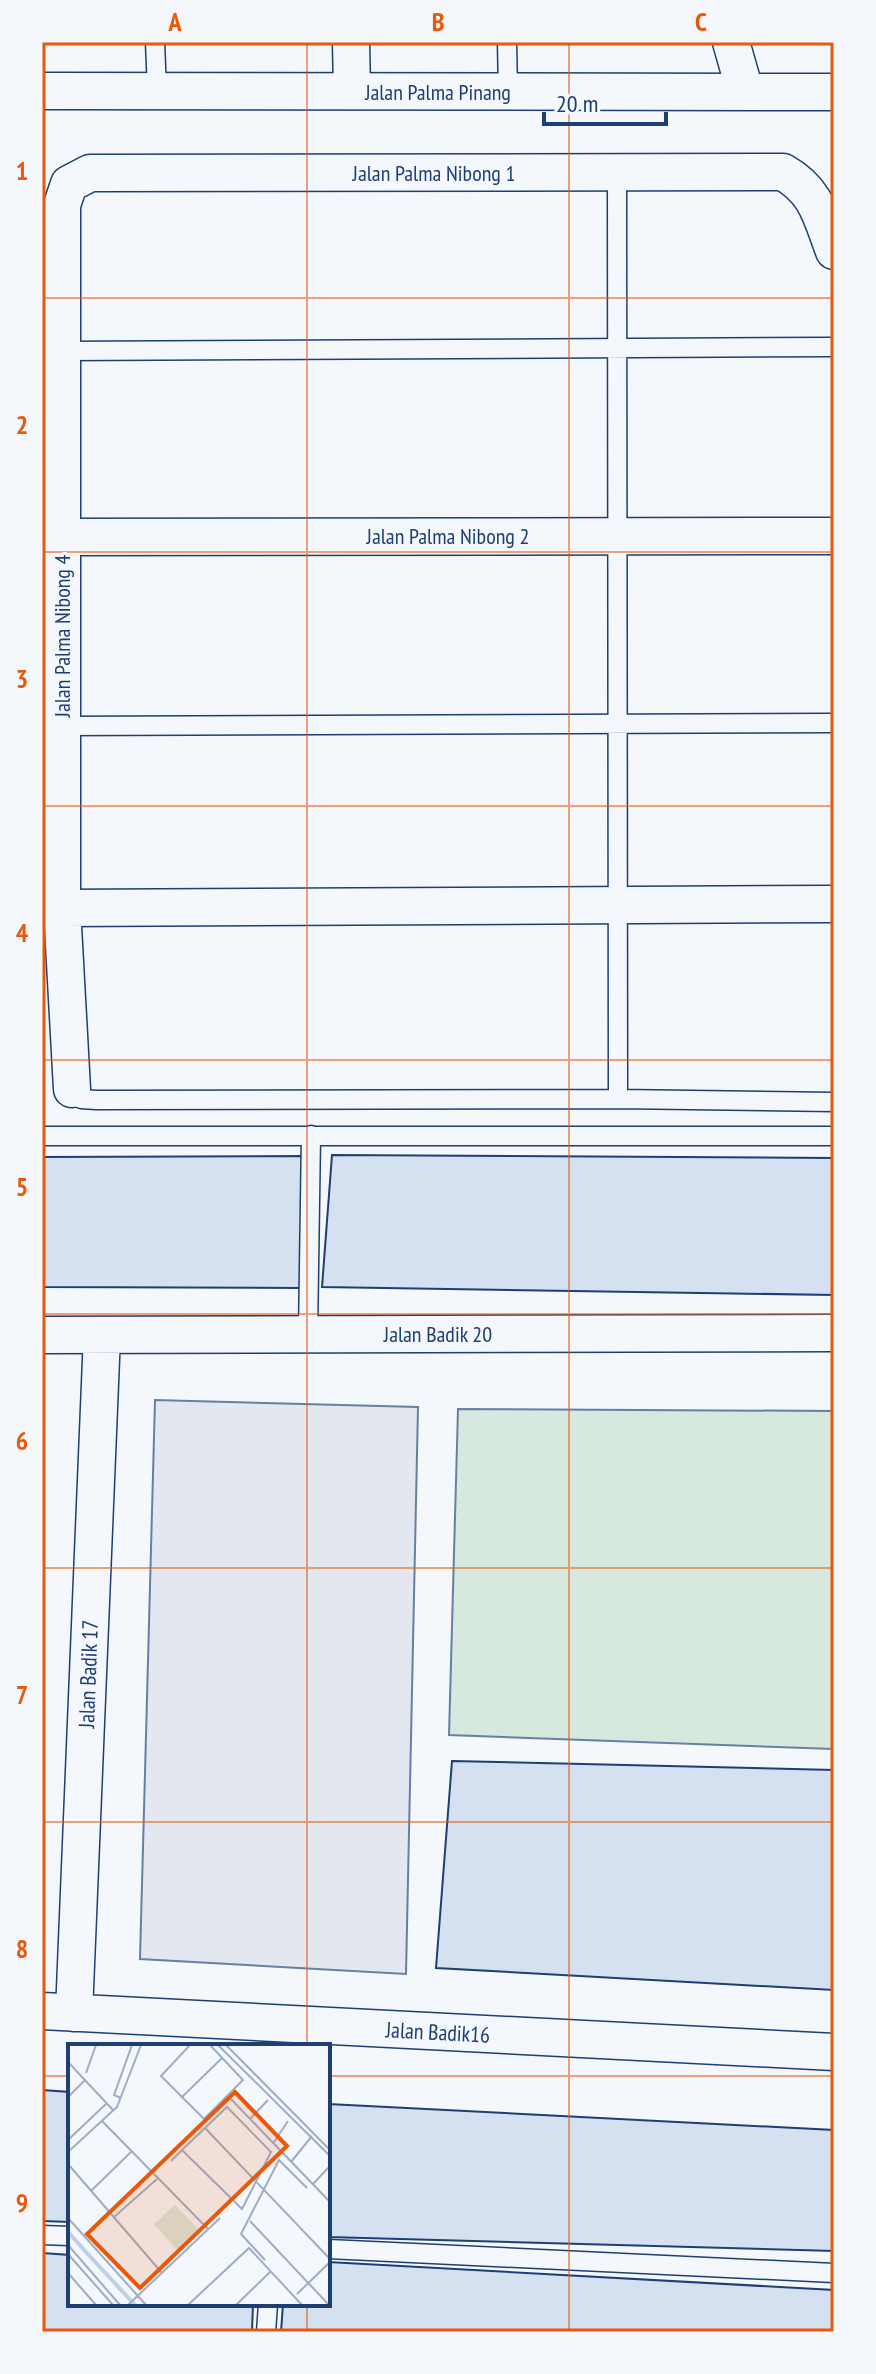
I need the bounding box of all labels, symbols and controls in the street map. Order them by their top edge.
text: A [167,5,182,38]
text: B [432,5,445,38]
text: C [695,5,707,38]
scale bar [544,76,666,126]
street label: Jalan Palma Pinang [364,78,511,106]
text: 20 m [556,88,598,119]
text: 1 [16,154,28,187]
street label: Jalan Palma Nibong 1 [352,159,515,187]
text: 2 [16,408,28,441]
street label: Jalan Palma Nibong 2 [366,522,529,550]
street label: Jalan Palma Nibong 4 [48,555,76,718]
text: 3 [16,662,28,695]
text: 4 [16,916,29,949]
text: 5 [16,1170,28,1203]
street label: Jalan Badik 20 [383,1320,492,1348]
text: 6 [16,1424,28,1457]
street label: Jalan Badik 17 [72,1619,104,1730]
text: 7 [16,1678,28,1711]
text: 8 [16,1932,28,1965]
street label: Jalan Badik16 [384,2015,491,2049]
inset map [68,2044,330,2306]
text: 9 [16,2186,28,2219]

